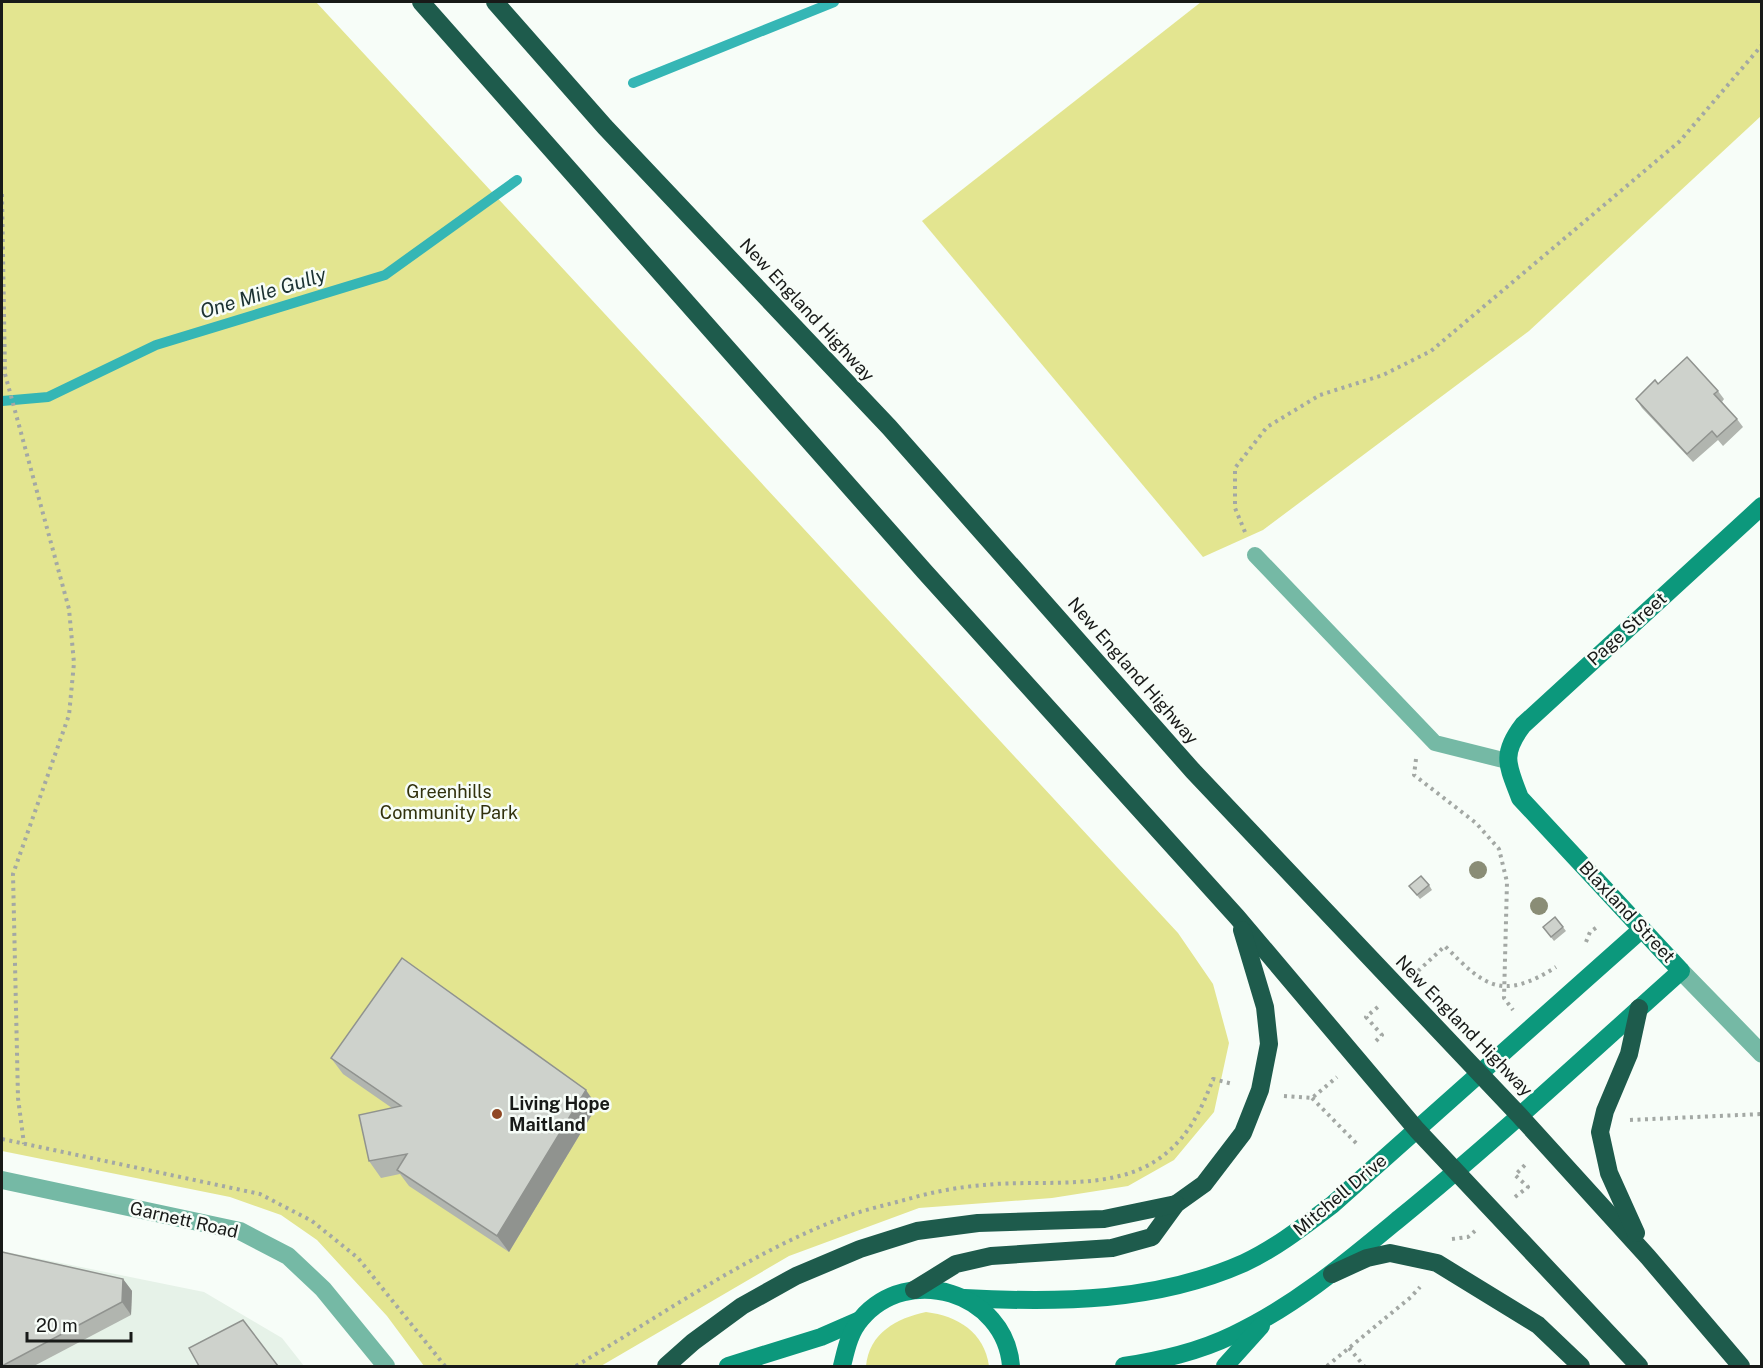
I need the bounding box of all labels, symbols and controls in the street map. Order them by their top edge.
street label: New England Highway [736,234,879,386]
water label: One Mile Gully [197,262,330,324]
street label: Page Street [1583,588,1671,670]
street label: New England Highway [1064,593,1203,749]
park label: Greenhills Community Park [380,781,518,823]
street label: Blaxland Street [1575,857,1680,967]
street label: New England Highway [1392,951,1537,1101]
place label: Living Hope Maitland [509,1093,610,1135]
marker: Living Hope Maitland [490,1107,504,1121]
street label: Mitchell Drive [1289,1149,1391,1240]
street label: Garnett Road [128,1197,240,1242]
scale bar [27,1305,130,1343]
text: 20 m [36,1315,78,1336]

